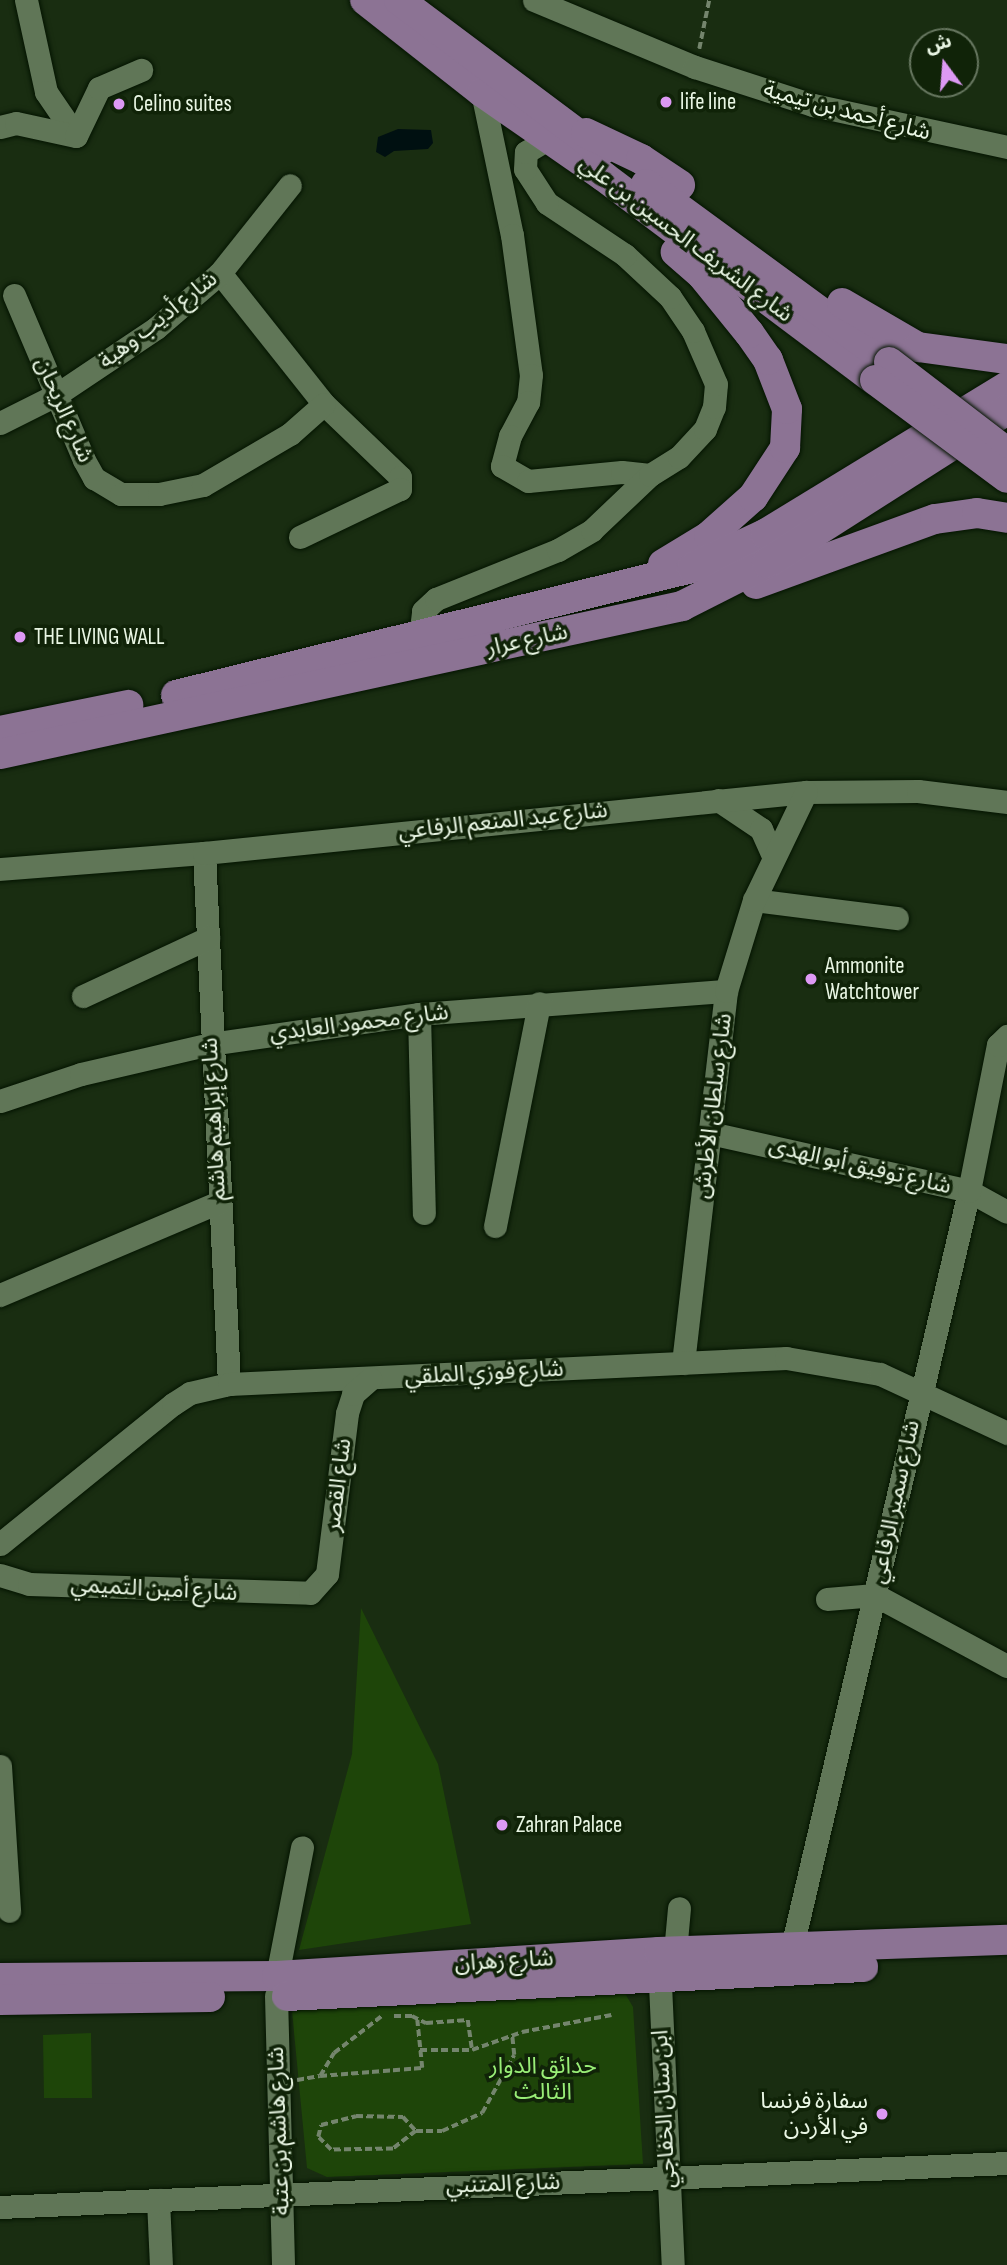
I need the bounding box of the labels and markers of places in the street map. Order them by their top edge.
place label: life line [680,88,736,116]
place label: Celino suites [133,90,232,118]
marker: life line [658,94,674,110]
marker: Celino suites [111,96,127,112]
place label: THE LIVING WALL [34,623,165,651]
marker: THE LIVING WALL [12,629,28,645]
place label: Ammonite Watchtower [825,952,919,1006]
marker: Ammonite Watchtower [803,971,819,987]
place label: Zahran Palace [516,1811,622,1839]
marker: Zahran Palace [494,1817,510,1833]
place label: سفارة فرنسا في الأردن [760,2087,868,2141]
marker: سفارة فرنسا في الأردن [874,2106,890,2122]

